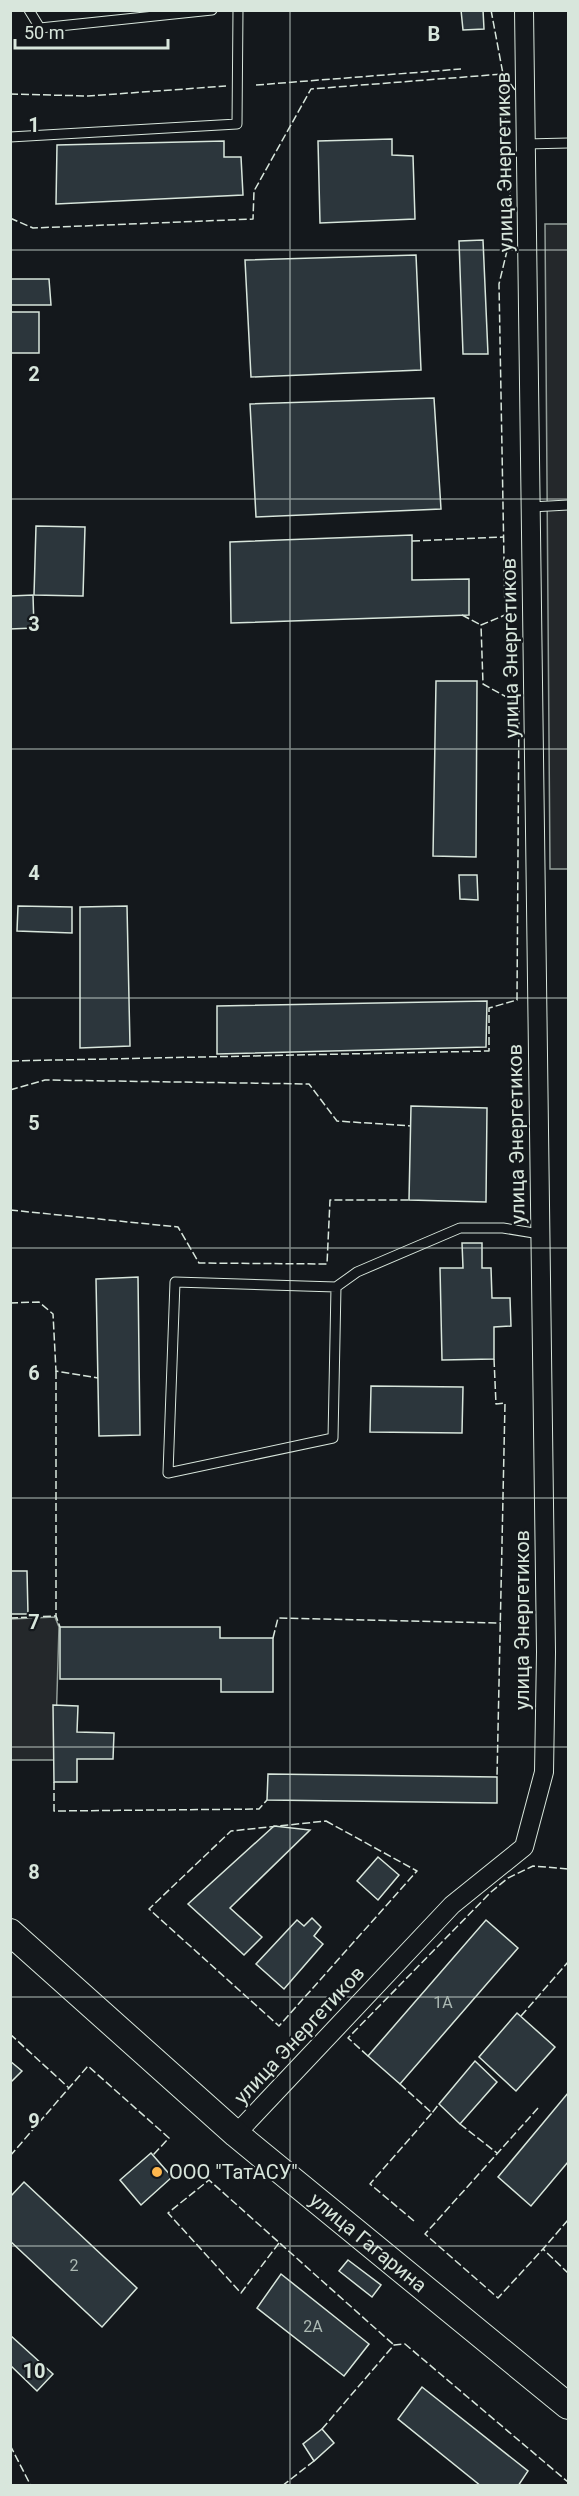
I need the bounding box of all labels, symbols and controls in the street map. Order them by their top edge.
scale bar [15,12,168,50]
text: 50 m [24,22,64,43]
text: B [428,22,440,46]
street label: улица Энергетиков [490,72,518,252]
text: 1 [28,113,40,137]
text: 2 [28,362,40,386]
street label: улица Энергетиков [496,558,524,738]
text: 3 [28,612,40,636]
text: 4 [28,861,40,885]
street label: улица Энергетиков [502,1044,530,1224]
text: 5 [28,1111,40,1135]
text: 6 [28,1361,40,1385]
street label: улица Энергетиков [510,1530,534,1710]
text: 7 [28,1610,40,1634]
text: 8 [28,1860,40,1884]
street label: улица Энергетиков [229,1961,369,2109]
house number: 1А [433,1993,453,2012]
text: 9 [28,2109,40,2133]
place label: ООО "ТатАСУ" [169,2160,298,2184]
marker: ООО "ТатАСУ" [150,2165,164,2179]
street label: улица Гагарина [305,2187,432,2297]
house number: 2 [70,2256,79,2275]
house number: 2А [303,2317,323,2336]
text: 10 [23,2359,45,2383]

